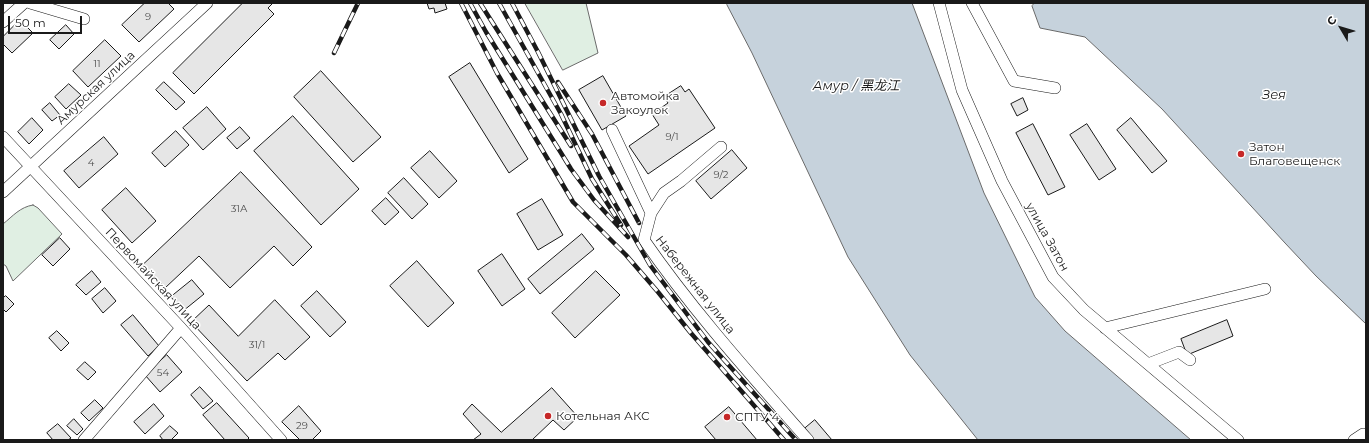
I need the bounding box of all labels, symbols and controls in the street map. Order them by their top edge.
scale bar [10,8,84,34]
north arrow [1321,8,1361,48]
house number: 9 [145,11,151,23]
text: С [1324,13,1340,28]
text: 50 m [15,15,46,30]
street label: Амурская улица [54,48,138,128]
house number: 11 [93,58,101,70]
water label: Амур / 黑龙江 [813,78,899,94]
water label: Зея [1262,87,1286,103]
place label: Автомойка Закоулок [611,89,679,117]
marker: Автомойка Закоулок [598,98,608,108]
house number: 9/1 [665,131,679,143]
place label: Затон Благовещенск [1249,140,1340,168]
marker: Затон Благовещенск [1236,149,1246,159]
house number: 4 [88,157,94,169]
house number: 9/2 [714,169,728,181]
street label: улица Затон [1022,200,1072,274]
house number: 31А [231,203,247,215]
street label: Первомайская улица [102,225,204,333]
street label: Набережная улица [652,233,738,337]
house number: 31/1 [249,339,265,351]
house number: 54 [157,367,169,379]
place label: Котельная АКС [556,409,650,423]
place label: СПТУ 4 [735,410,779,424]
marker: Котельная АКС [543,411,553,421]
marker: СПТУ 4 [722,412,732,422]
house number: 29 [296,420,308,432]

